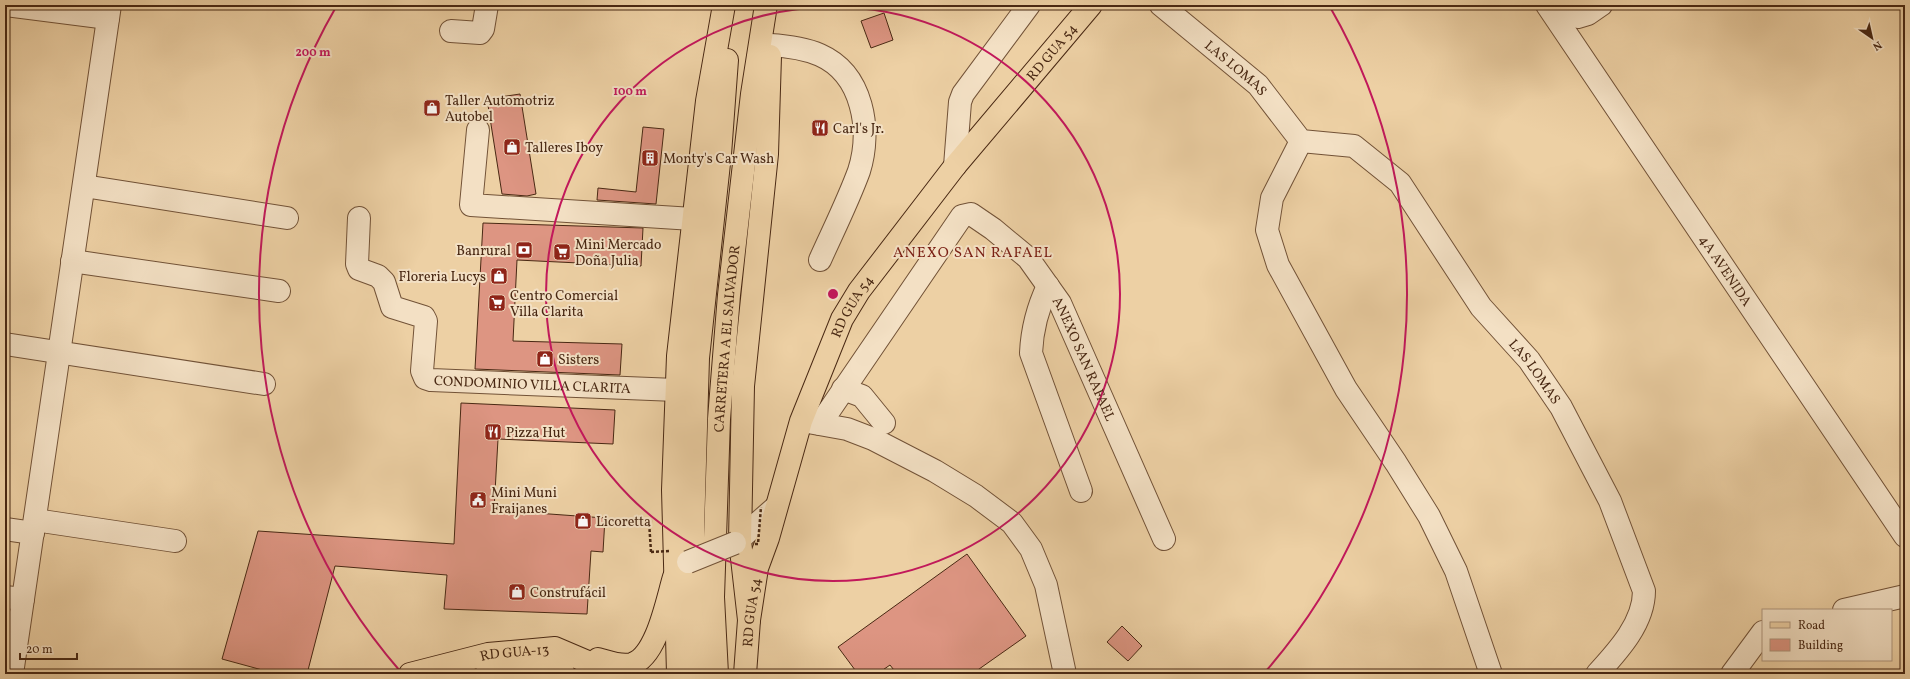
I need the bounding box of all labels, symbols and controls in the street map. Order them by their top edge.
north arrow [1852,18,1892,58]
street label: RD GUA 54 [1023,20,1082,86]
street label: LAS LOMAS [1200,37,1271,100]
text: N [1869,37,1884,54]
text: 200 m [295,45,331,61]
text: 100 m [613,84,647,100]
place label: Taller Automotriz Autobel [445,92,555,127]
shop icon: Taller Automotriz Autobel [422,98,442,118]
restaurant icon: Carl's Jr. [810,118,830,138]
place label: Carl's Jr. [833,120,884,139]
shop icon: Talleres Iboy [502,137,522,157]
place label: Talleres Iboy [525,139,604,158]
building icon: Monty's Car Wash [640,148,660,168]
place label: Monty's Car Wash [663,150,774,169]
street label: 4A AVENIDA [1694,232,1756,311]
place label: Mini Mercado Doña Julia [575,236,661,271]
bank icon: Banrural [514,240,534,260]
place label: Banrural [456,242,511,261]
supermarket icon: Mini Mercado Doña Julia [552,242,572,262]
district label: ANEXO SAN RAFAEL [893,243,1053,264]
street label: CARRETERA A EL SALVADOR [711,244,746,433]
shop icon: Floreria Lucys [489,266,509,286]
place label: Floreria Lucys [399,268,486,287]
street label: RD GUA 54 [828,272,879,341]
place label: Centro Comercial Villa Clarita [510,287,618,322]
centre of rings [826,287,840,301]
supermarket icon: Centro Comercial Villa Clarita [487,293,507,313]
street label: ANEXO SAN RAFAEL [1047,293,1119,425]
street label: LAS LOMAS [1504,336,1564,409]
shop icon: Sisters [535,349,555,369]
place label: Sisters [558,351,599,370]
street label: CONDOMINIO VILLA CLARITA [434,372,631,399]
restaurant icon: Pizza Hut [483,422,503,442]
place label: Pizza Hut [506,424,566,443]
place label: Mini Muni Fraijanes [491,484,557,519]
public building icon: Mini Muni Fraijanes [468,490,488,510]
shop icon: Licoretta [573,511,593,531]
place label: Licoretta [596,513,651,532]
street label: RD GUA 54 [739,577,766,648]
shop icon: Construfácil [507,582,527,602]
place label: Construfácil [530,584,606,603]
legend [1762,609,1892,661]
text: Road [1798,618,1825,634]
scale bar [20,635,77,661]
text: Building [1798,638,1843,654]
street label: RD GUA-13 [478,641,550,667]
text: 20 m [26,642,53,658]

